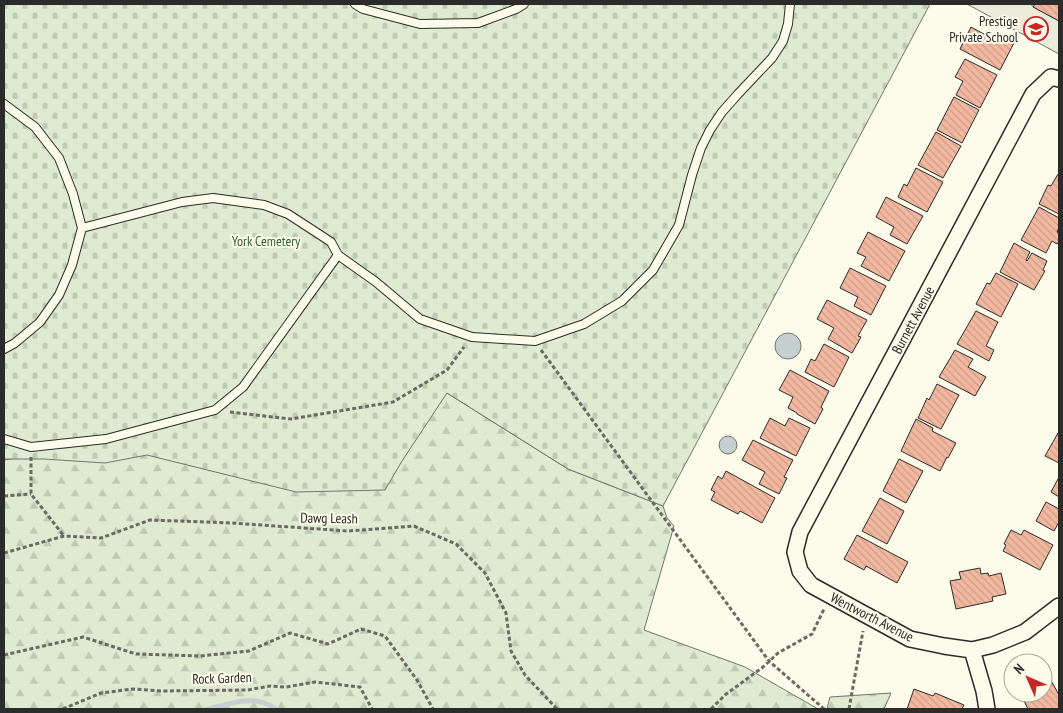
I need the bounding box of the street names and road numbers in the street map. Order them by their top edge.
street label: Burnett Avenue [888,283,938,357]
street label: Dawg Leash [300,508,358,528]
street label: Wentworth Avenue [827,588,917,646]
street label: Rock Garden [192,668,252,688]

